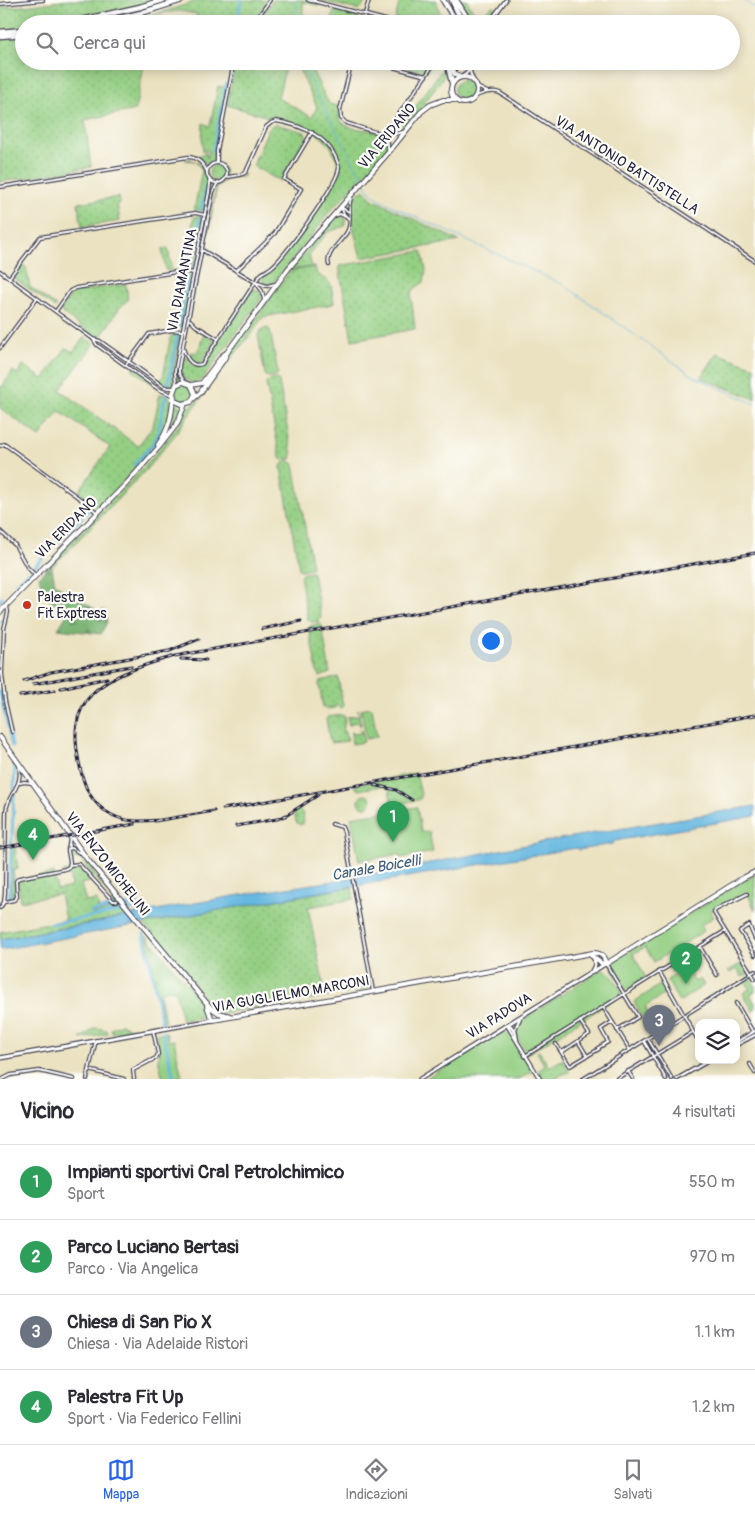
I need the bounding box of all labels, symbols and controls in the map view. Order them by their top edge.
search box [15,15,740,70]
icon: search [33,29,61,57]
text: Cerca qui [73,31,145,55]
street label: VIA ERIDANO [355,100,419,172]
street label: VIA ANTONIO BATTISTELLA [552,112,702,218]
street label: VIA DIAMANTINA [164,227,200,333]
street label: VIA ERIDANO [32,494,100,562]
place label: Palestra Fit Exptress [37,589,107,622]
marker: Palestra Fit Exptress [21,599,33,611]
your location [478,628,504,654]
pin: 1 [377,801,409,842]
street label: VIA ENZO MICHELINI [62,809,154,919]
pin: 4 [17,819,49,860]
water label: Canale Boicelli [330,850,424,885]
pin: 2 [670,943,702,984]
street label: VIA GUGLIELMO MARCONI [211,972,371,1016]
street label: VIA PADOVA [463,989,535,1043]
pin: 3 [643,1005,675,1046]
map controls [695,1019,740,1064]
button: layers [695,1019,740,1064]
text: Vicino [20,1098,74,1125]
text: 4 risultati [672,1102,735,1122]
text: Impianti sportivi Cral Petrolchimico [67,1160,344,1184]
text: 1 [33,1172,39,1192]
text: 550 m [689,1172,735,1192]
text: Sport [67,1184,105,1204]
text: Parco Luciano Bertasi [67,1235,239,1259]
text: 2 [32,1247,40,1267]
text: 970 m [690,1247,735,1267]
text: Parco · Via Angelica [67,1259,198,1279]
text: Chiesa di San Pio X [67,1310,212,1334]
text: 3 [32,1322,40,1342]
text: 1.1 km [695,1322,735,1342]
text: Chiesa · Via Adelaide Ristori [67,1334,248,1354]
text: Palestra Fit Up [67,1385,184,1409]
text: 4 [31,1397,41,1417]
text: 1.2 km [692,1397,735,1417]
text: Sport · Via Federico Fellini [67,1409,241,1429]
tab: Mappa [103,1456,139,1503]
tab: Indicazioni [345,1456,408,1503]
tab: Salvati [613,1456,652,1503]

